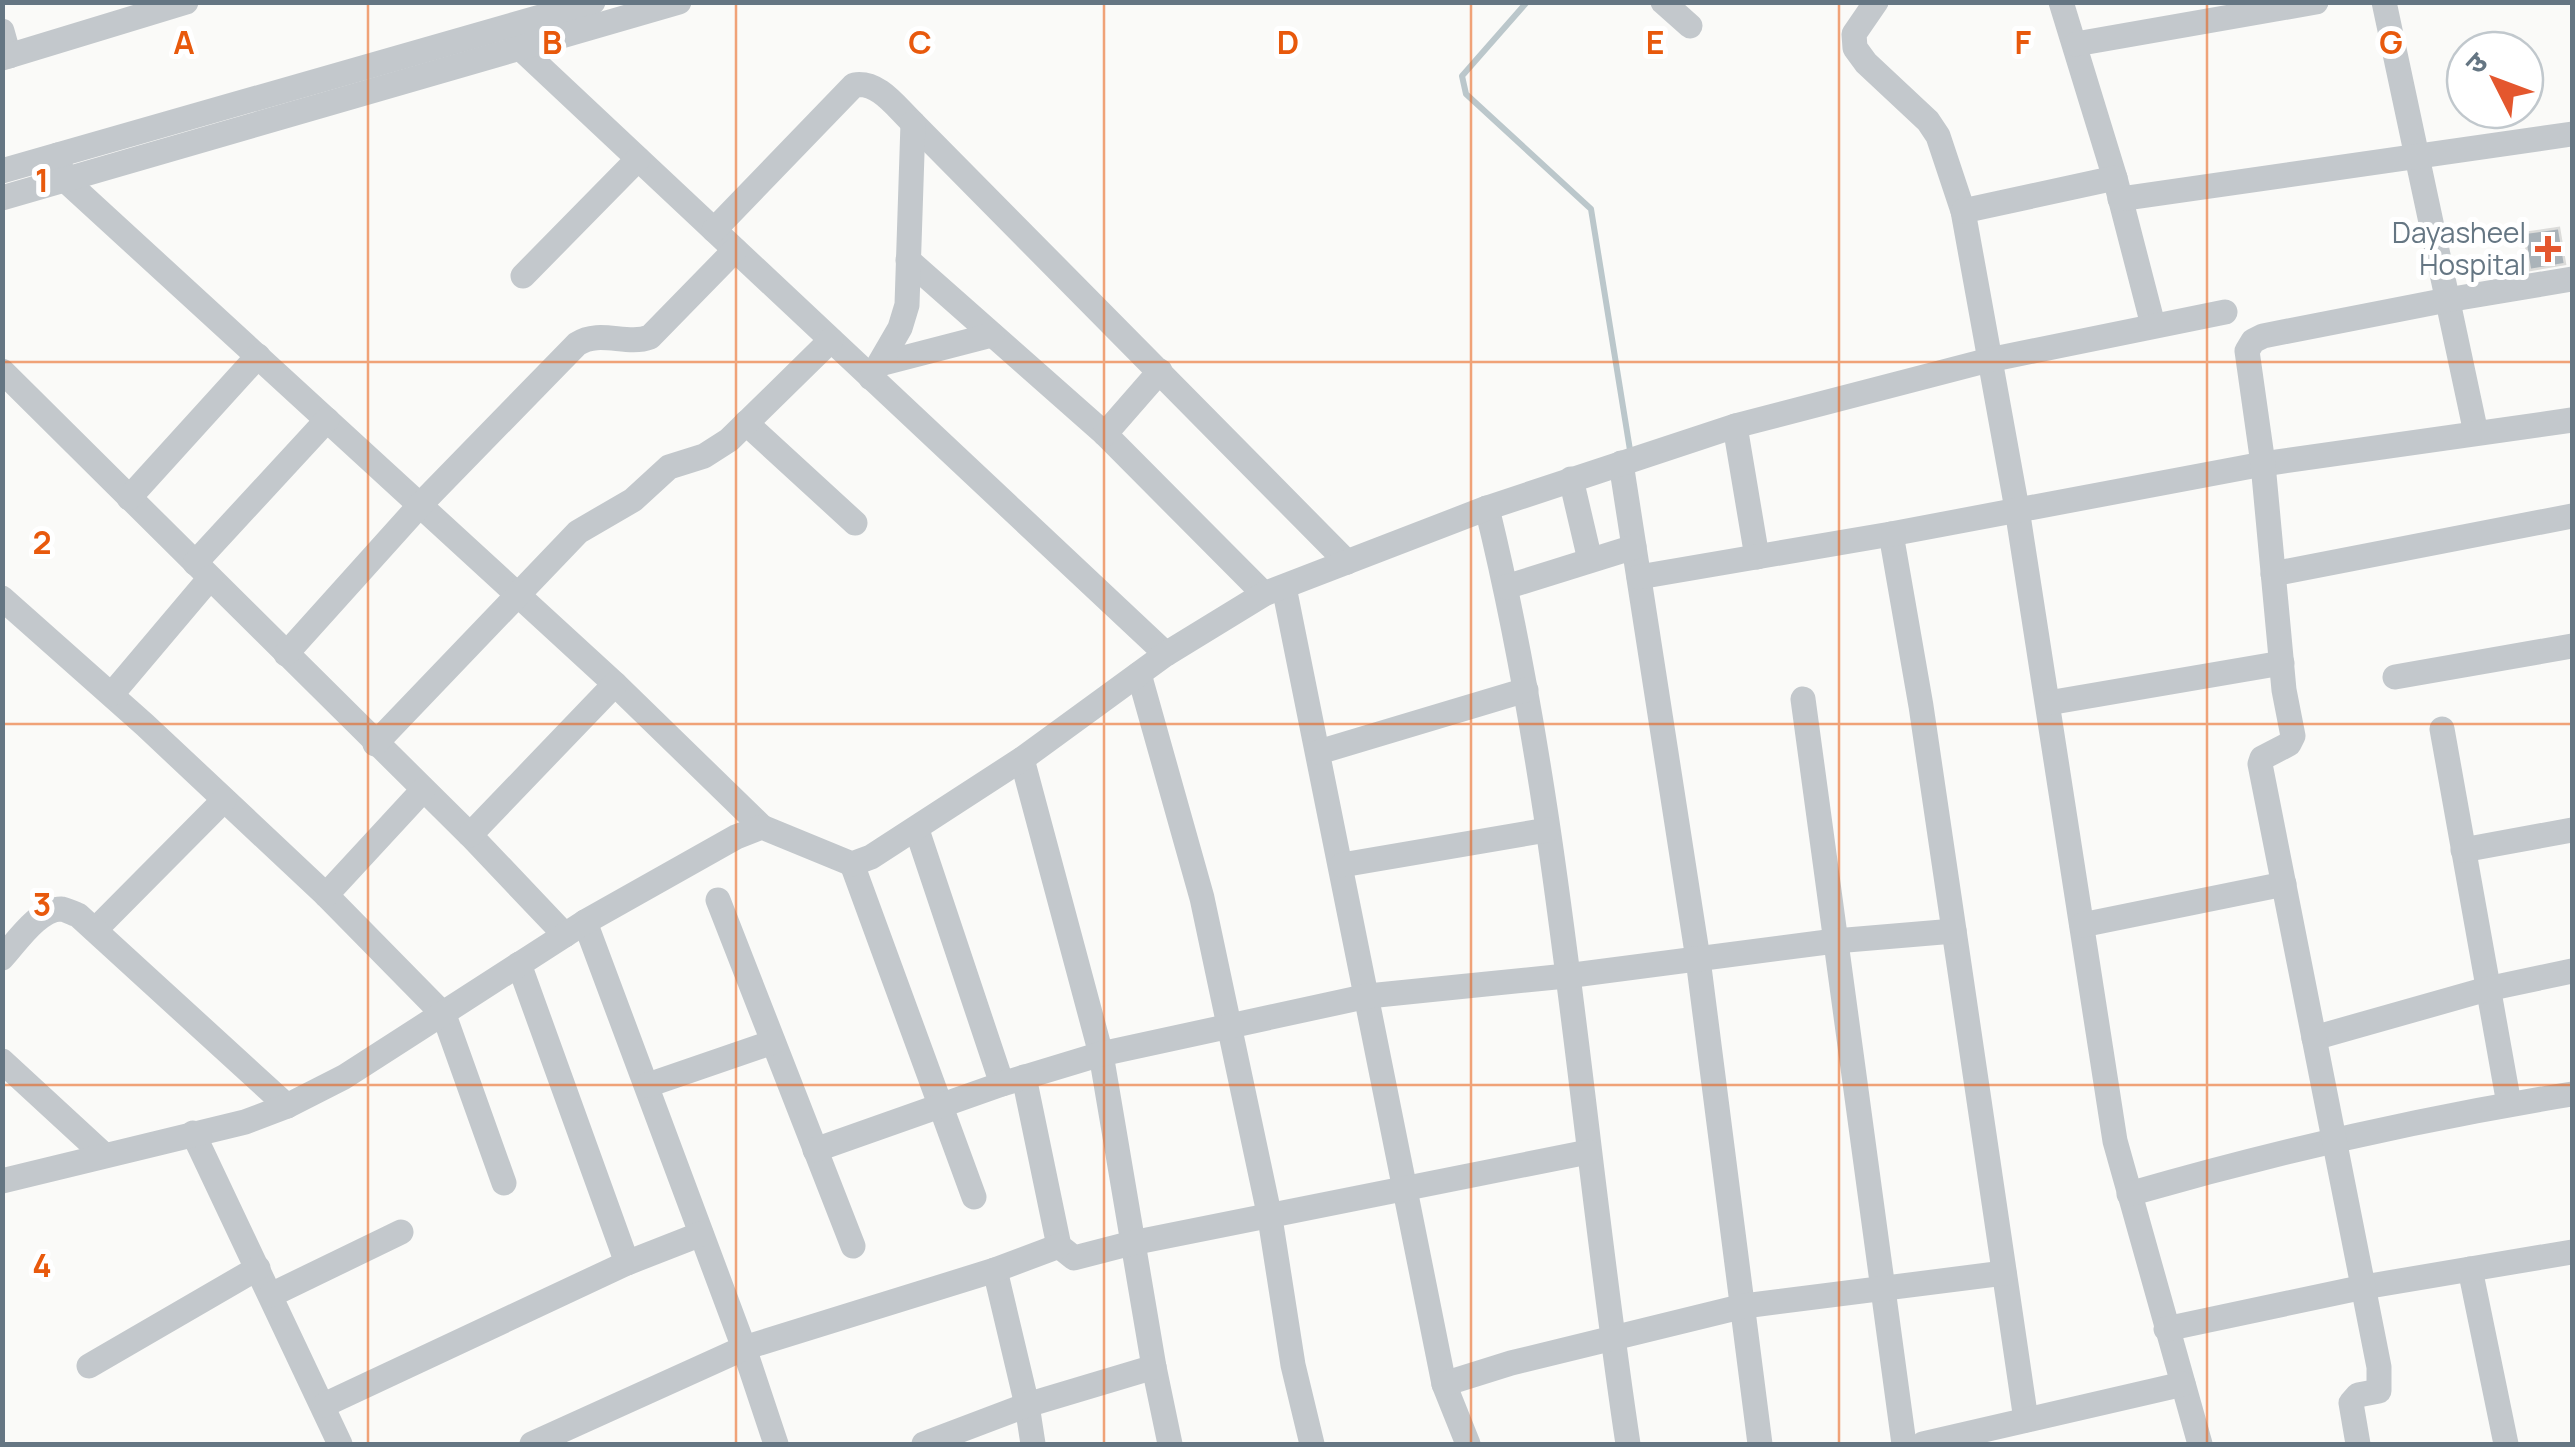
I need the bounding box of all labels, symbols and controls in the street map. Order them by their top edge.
text: A [173,20,195,64]
text: B [542,20,562,64]
text: C [908,20,932,64]
text: D [1277,20,1299,64]
text: E [1646,20,1664,64]
text: F [2015,20,2032,64]
text: G [2379,20,2403,64]
north arrow [2445,30,2545,130]
text: उ [2456,43,2496,81]
text: 1 [35,158,49,202]
place label: Dayasheel Hospital [2392,213,2526,283]
marker: Dayasheel Hospital [2535,236,2561,262]
text: 2 [32,520,52,564]
text: 3 [33,882,51,926]
text: 4 [32,1243,52,1287]

